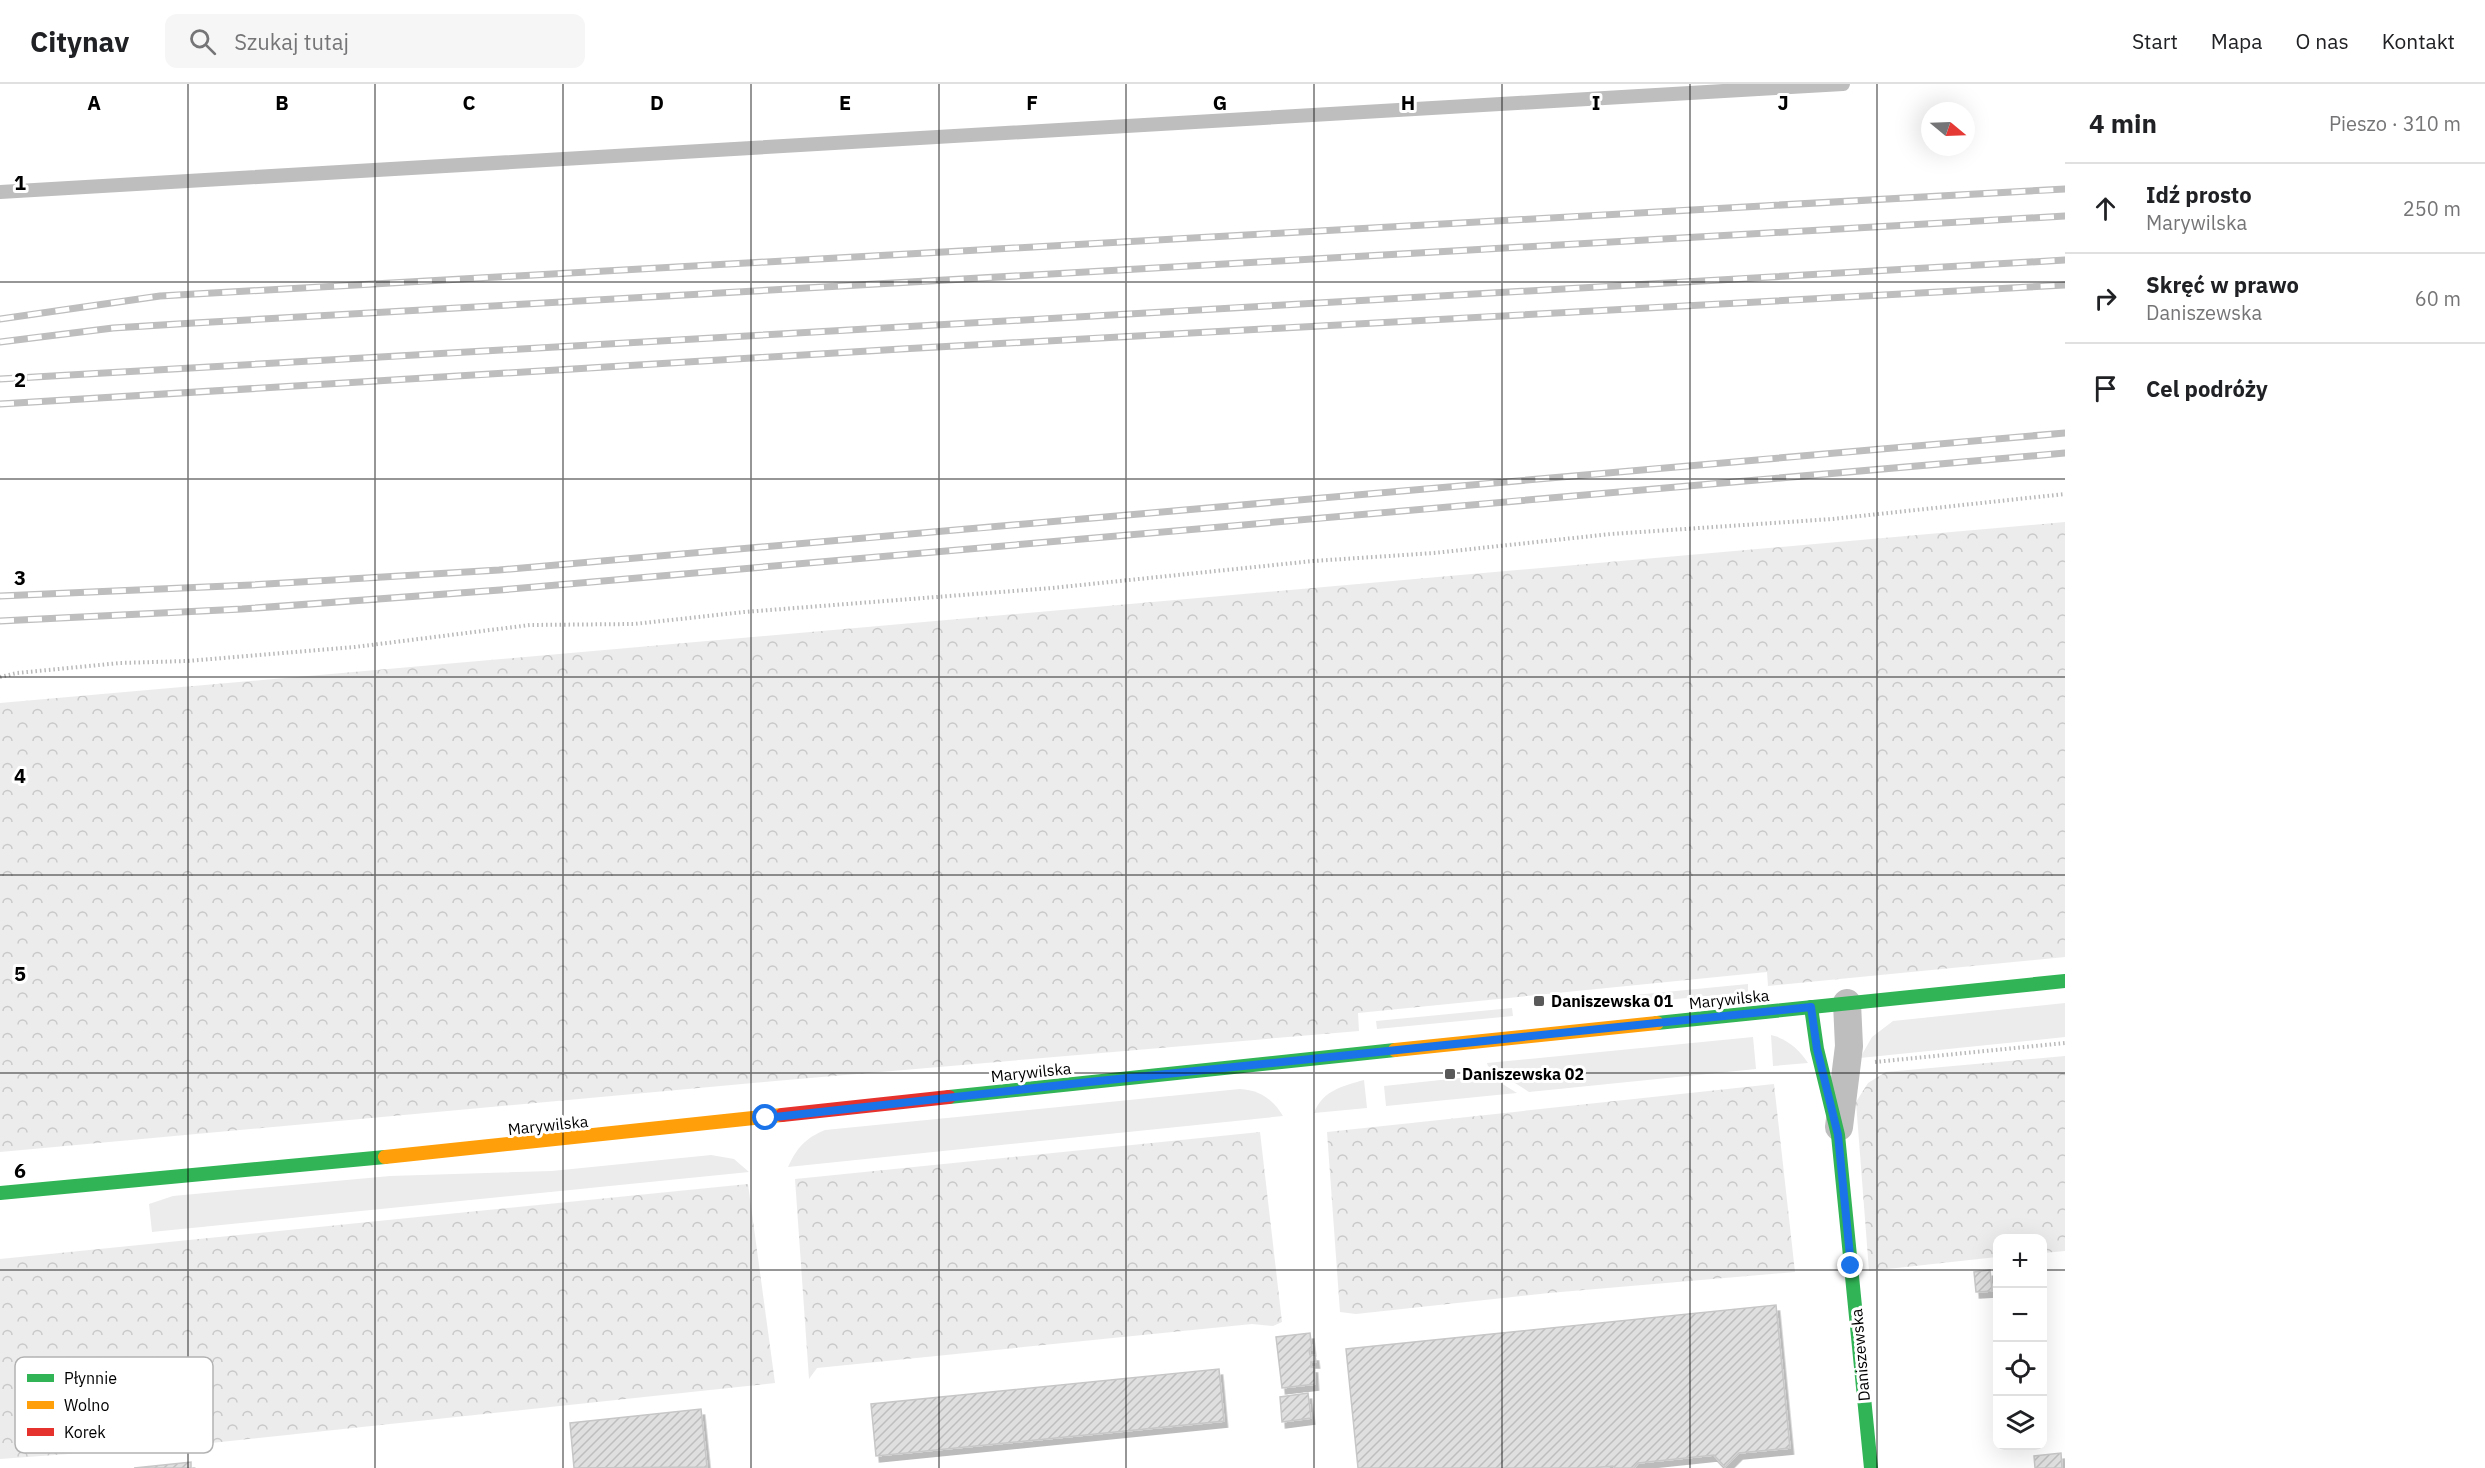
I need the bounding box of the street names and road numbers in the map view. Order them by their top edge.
street label: Marywilska [1688,985,1771,1013]
street label: Marywilska [990,1058,1073,1086]
street label: Marywilska [507,1111,590,1139]
street label: Daniszewska [1846,1307,1874,1402]

